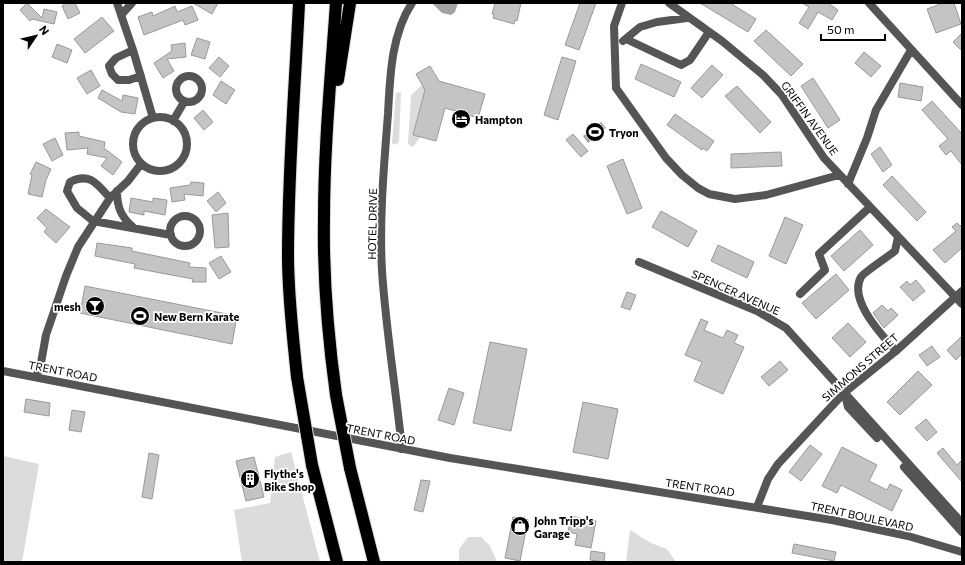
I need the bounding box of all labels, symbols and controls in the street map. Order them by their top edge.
north arrow [16,16,56,56]
scale bar [821,16,885,42]
text: 50 m [827,22,855,36]
text: N [37,23,52,37]
street label: GRIFFIN AVENUE [779,78,841,158]
hotel icon: Hampton [450,108,472,130]
place label: Hampton [475,113,523,126]
sports icon: Tryon [584,121,606,143]
place label: Tryon [609,126,639,139]
street label: HOTEL DRIVE [365,188,379,260]
street label: SPENCER AVENUE [690,267,782,317]
bar icon: mesh [84,295,106,317]
place label: mesh [54,300,81,313]
sports icon: New Bern Karate [129,305,151,327]
place label: New Bern Karate [154,310,239,323]
street label: SIMMONS STREET [819,330,901,404]
street label: TRENT ROAD [27,358,99,384]
street label: TRENT ROAD [345,421,417,447]
place label: Flythe's Bike Shop [264,467,315,493]
building icon: Flythe's Bike Shop [239,468,261,490]
street label: TRENT ROAD [664,476,736,498]
street label: TRENT BOULEVARD [809,499,915,533]
place label: John Tripp's Garage [534,514,594,540]
shop icon: John Tripp's Garage [509,515,531,537]

